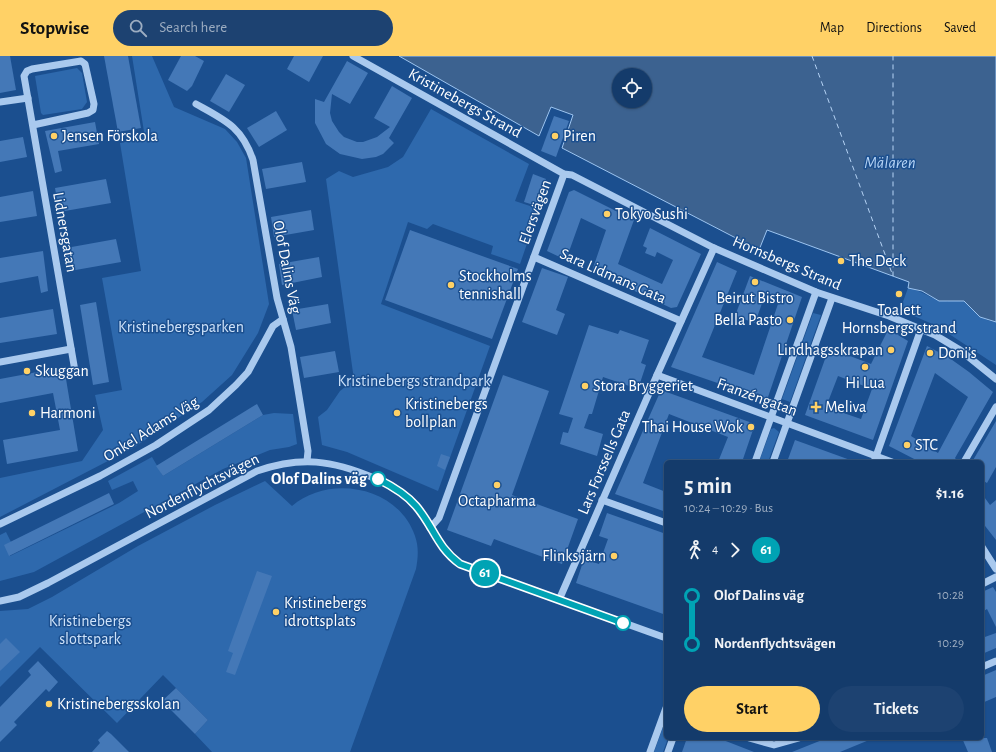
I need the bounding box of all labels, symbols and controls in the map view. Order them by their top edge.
search box [113,10,393,46]
icon: search [127,17,149,39]
text: Stopwise [20,19,89,38]
text: Search here [159,20,227,35]
text: Map [820,21,844,35]
text: Directions [866,21,922,35]
text: Saved [944,21,976,35]
street label: Kristinebergs Strand [406,65,524,141]
map controls [612,68,652,108]
button: locate [612,68,652,108]
place label: Jensen Förskola [62,128,158,144]
place label: Piren [563,128,596,144]
marker: Jensen Förskola [49,131,59,141]
marker: Piren [550,131,560,141]
water label: Mälaren [864,154,916,171]
street label: Elersvägen [516,178,554,246]
street label: Lidnersgatan [50,191,80,273]
place label: Tokyo Sushi [615,206,688,223]
marker: Tokyo Sushi [602,209,612,219]
street label: Olof Dalins Väg [270,219,304,315]
street label: Hornsbergs Strand [730,233,844,293]
street label: Sara Lidmans Gata [557,245,669,307]
place label: The Deck [849,253,907,269]
marker: The Deck [836,256,846,266]
place label: Stockholms tennishall [459,268,532,302]
marker: Beirut Bistro [750,277,760,287]
marker: Stockholms tennishall [446,280,456,290]
marker: Toalett Hornsbergs strand [894,289,904,299]
place label: Beirut Bistro [716,290,794,306]
place label: Toalett Hornsbergs strand [842,302,956,336]
place label: Bella Pasto [714,312,782,328]
marker: Bella Pasto [785,315,795,325]
park label: Kristinebergsparken [118,319,244,335]
place label: Lindhagsskrapan [777,342,883,358]
marker: Lindhagsskrapan [886,345,896,355]
place label: Doni’s [938,345,977,361]
marker: Doni’s [925,348,935,358]
marker: Hi Lua [860,362,870,372]
place label: Skuggan [35,363,89,379]
marker: Skuggan [22,366,32,376]
park label: Kristinebergs strandpark [338,373,491,389]
street label: Franzéngatan [715,375,799,419]
place label: Hi Lua [845,375,885,391]
place label: Stora Bryggeriet [593,378,693,395]
marker: Stora Bryggeriet [580,381,590,391]
street label: Onkel Adams Väg [101,393,201,465]
place label: Kristinebergs bollplan [405,396,488,430]
place label: Meliva [825,399,866,415]
marker: Meliva [810,401,822,413]
place label: Harmoni [40,405,96,421]
street label: Lars Forssells Gata [575,407,633,517]
marker: Harmoni [27,408,37,418]
marker: Kristinebergs bollplan [392,408,402,418]
place label: Thai House Wok [642,419,744,435]
marker: Thai House Wok [746,422,756,432]
place label: STC [915,437,938,453]
marker: STC [902,440,912,450]
street label: Nordenflychtsvägen [142,450,262,523]
place label: Olof Dalins väg [271,471,368,487]
marker: Olof Dalins väg [370,471,386,487]
text: 5 min [684,475,732,497]
marker: Octapharma [492,480,502,490]
text: $1.16 [936,486,964,501]
place label: Octapharma [458,493,536,509]
text: 10:24 – 10:29 · Bus [684,502,773,515]
icon: walk [684,539,706,561]
icon: forward [724,539,746,561]
text: 4 [712,543,718,556]
text: 61 [760,543,772,557]
place label: Flinks järn [542,548,606,565]
marker: Flinks järn [609,551,619,561]
line badge: 61 [467,560,503,586]
text: 61 [479,566,491,580]
text: Olof Dalins väg [714,588,804,603]
text: 10:28 [938,589,964,602]
place label: Kristinebergs idrottsplats [284,595,367,629]
marker: Kristinebergs idrottsplats [271,607,281,617]
park label: Kristinebergs slottspark [49,613,131,647]
unlabelled marker [615,615,631,631]
text: Nordenflychtsvägen [714,636,836,651]
text: 10:29 [938,637,964,650]
button: Start [684,686,820,732]
button: Tickets [828,686,964,732]
place label: Kristinebergsskolan [57,696,180,712]
marker: Kristinebergsskolan [44,699,54,709]

